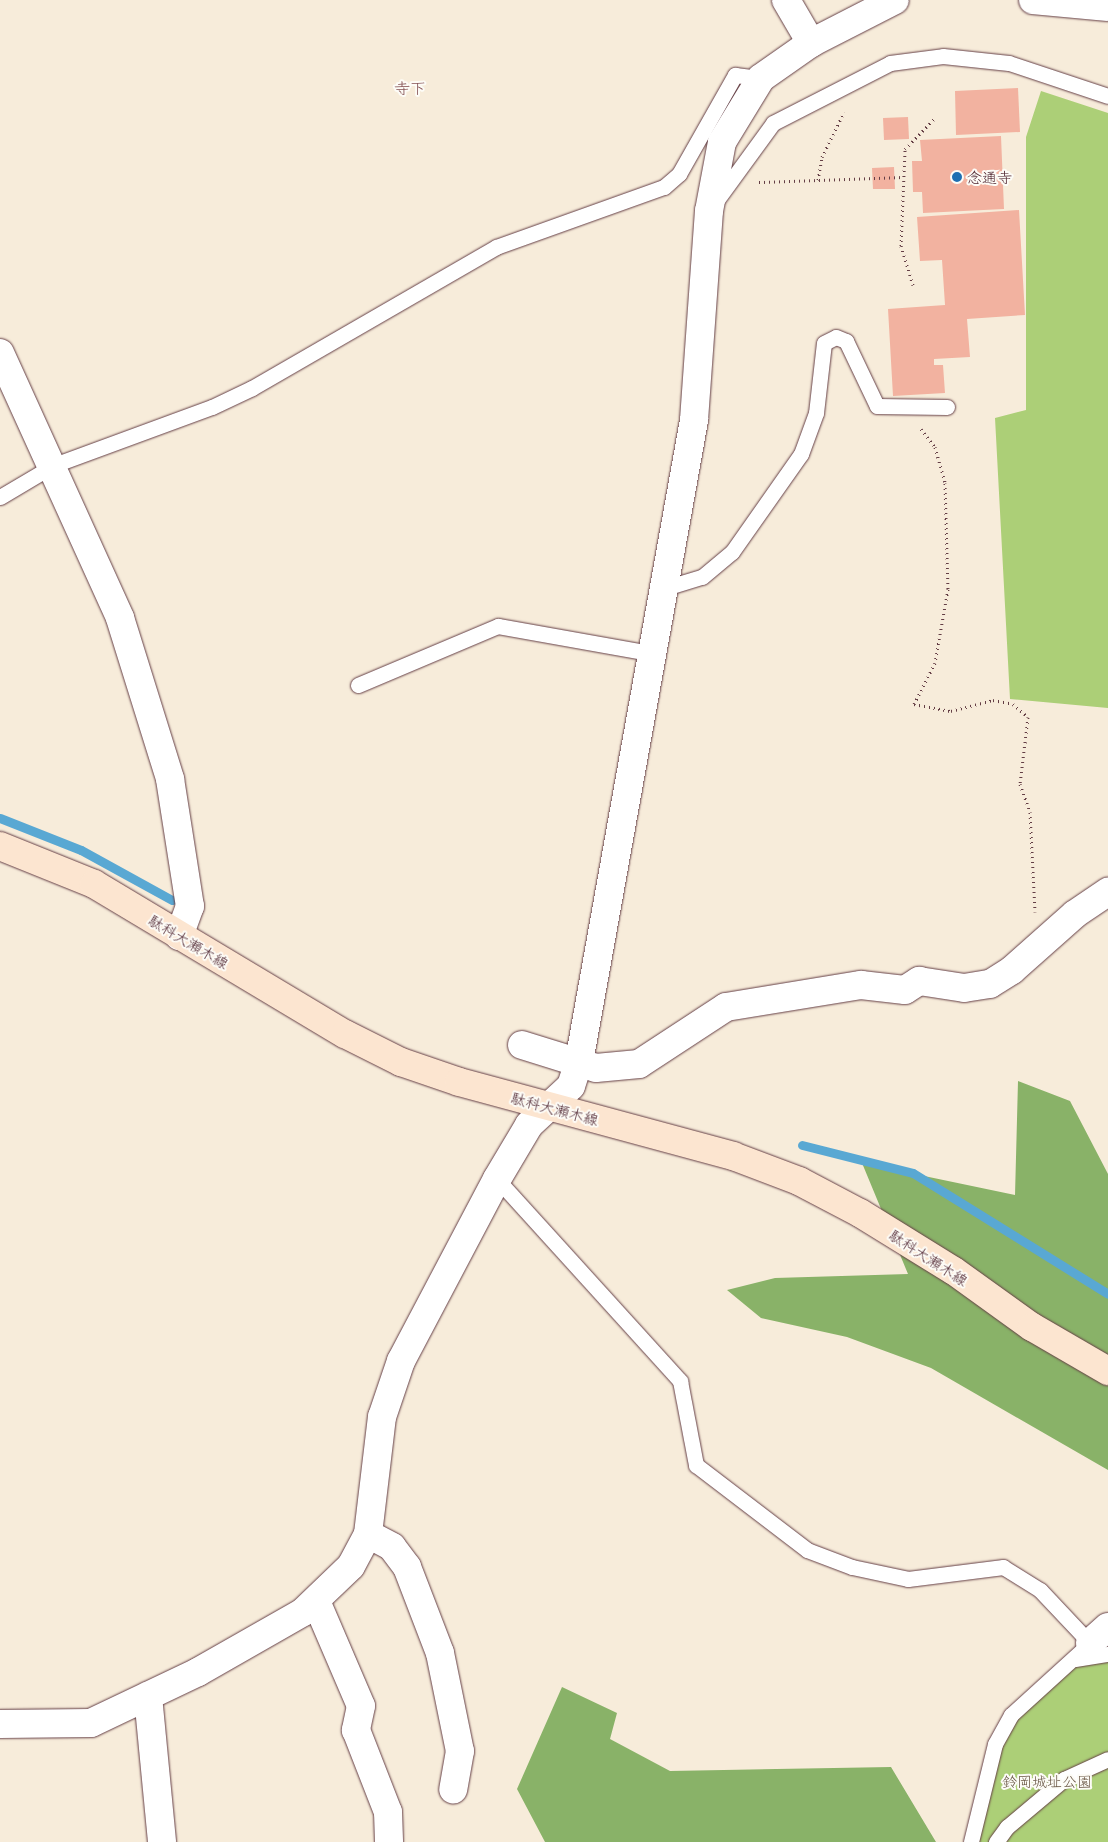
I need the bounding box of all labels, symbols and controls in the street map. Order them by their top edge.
district label: 寺下 [394,77,426,97]
place label: 念通寺 [967,168,1012,186]
marker: 念通寺 [951,171,963,183]
street label: 駄科大瀬木線 [146,910,232,972]
street label: 駄科大瀬木線 [509,1088,601,1128]
street label: 駄科大瀬木線 [886,1225,972,1289]
park label: 鈴岡城址公園 [1002,1772,1092,1790]

